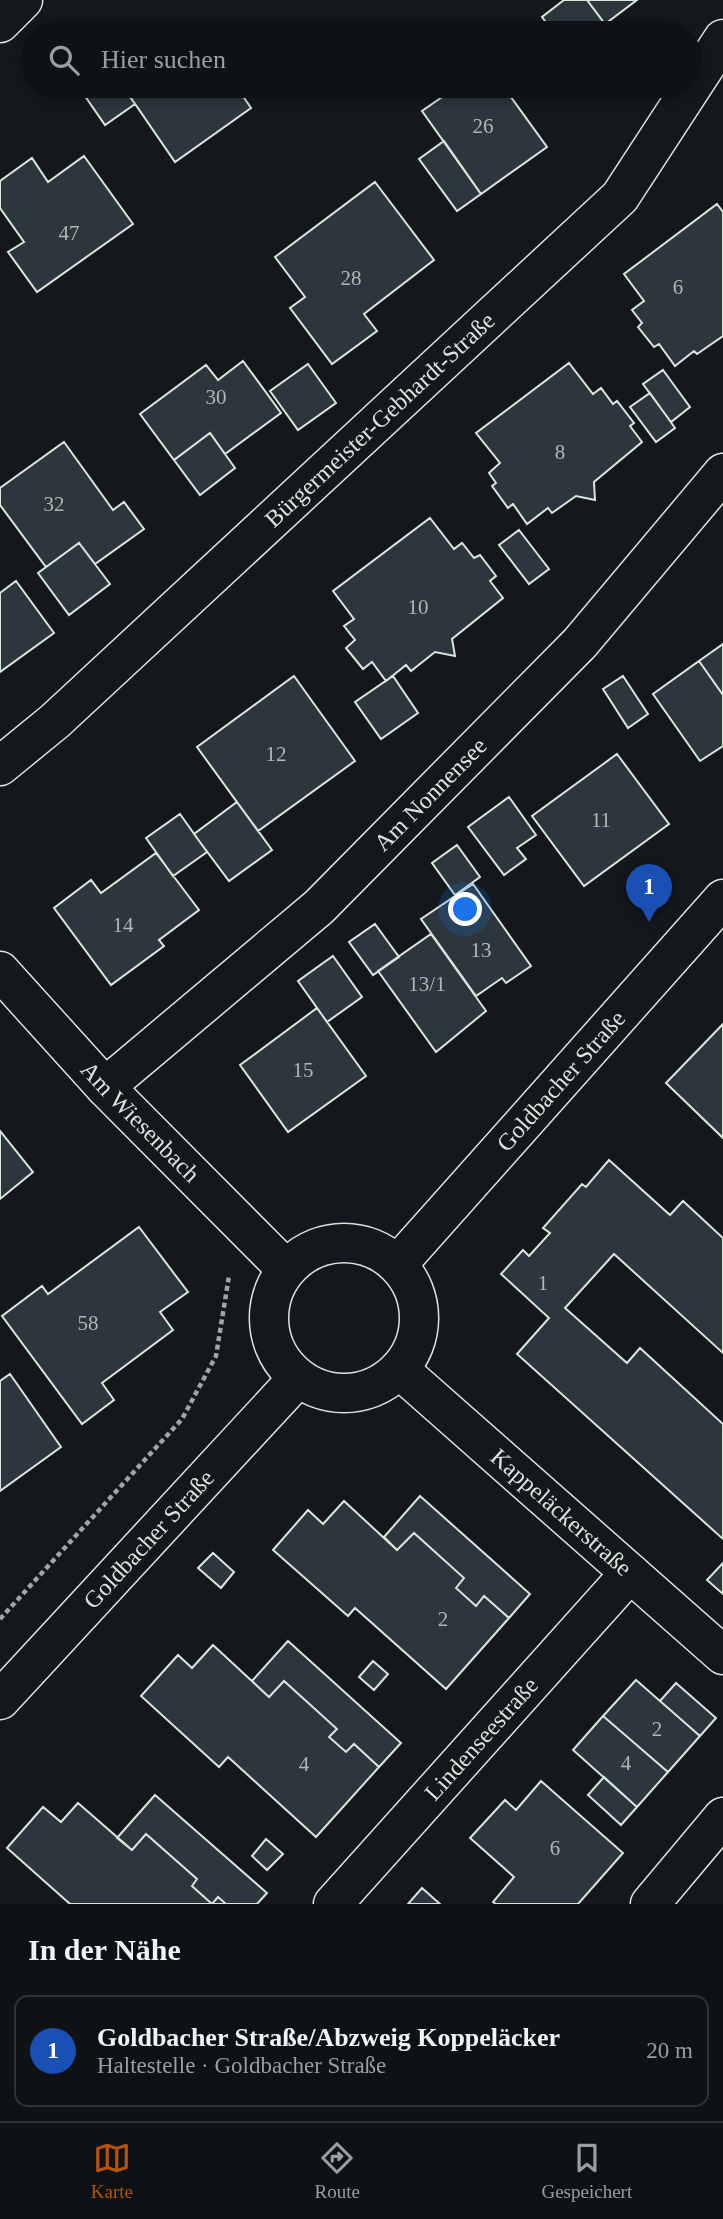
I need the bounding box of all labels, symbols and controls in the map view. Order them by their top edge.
search box [21,21,702,98]
icon: search [45,41,83,79]
text: Hier suchen [101,45,226,74]
house number: 26 [473,114,494,138]
house number: 47 [59,221,80,245]
house number: 28 [341,266,362,290]
house number: 6 [673,275,683,299]
street label: Bürgermeister-Gebhardt-Straße [260,307,500,532]
house number: 30 [206,385,227,409]
house number: 8 [555,440,565,464]
house number: 32 [44,492,65,516]
house number: 10 [408,595,429,619]
street label: Am Nonnensee [369,732,492,856]
house number: 12 [266,742,287,766]
house number: 11 [591,808,611,832]
pin: 1 [626,864,672,922]
your location [448,892,482,926]
house number: 14 [113,913,134,937]
house number: 13 [471,938,492,962]
house number: 13/1 [408,972,446,996]
street label: Goldbacher Straße [492,1005,630,1157]
street label: Am Wiesenbach [76,1056,205,1187]
house number: 15 [293,1058,314,1082]
house number: 1 [538,1271,548,1295]
house number: 58 [78,1311,99,1335]
street label: Kappeläckerstraße [486,1443,637,1581]
street label: Goldbacher Straße [78,1465,219,1614]
house number: 2 [438,1607,448,1631]
street label: Lindenseestraße [419,1672,543,1805]
house number: 2 [652,1717,662,1741]
house number: 4 [621,1751,632,1775]
house number: 4 [299,1752,310,1776]
house number: 6 [550,1836,560,1860]
text: In der Nähe [28,1933,181,1966]
text: Goldbacher Straße/Abzweig Koppeläcker [97,2023,560,2052]
text: 1 [47,2038,59,2063]
text: 20 m [646,2038,693,2063]
text: Haltestelle · Goldbacher Straße [97,2053,386,2078]
tab: Karte [91,2139,133,2203]
tab: Route [315,2139,360,2203]
tab: Gespeichert [541,2139,632,2203]

